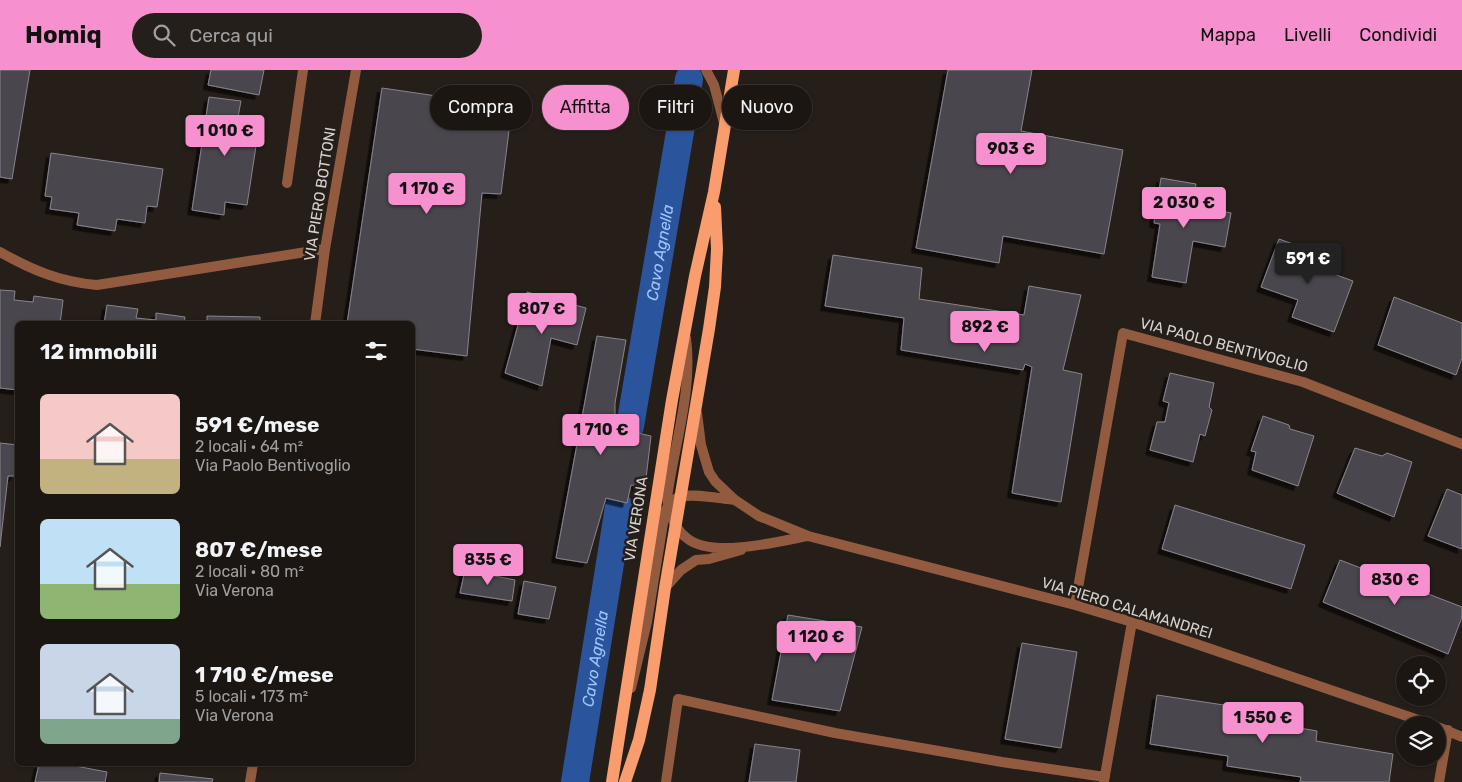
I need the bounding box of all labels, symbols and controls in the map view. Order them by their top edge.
search box [132,13,482,58]
text: Homiq [25,21,102,49]
icon: search [150,21,178,49]
text: Cerca qui [190,24,273,47]
text: Mappa [1200,24,1256,46]
text: Livelli [1284,24,1331,46]
text: Condividi [1359,24,1437,46]
chip: Compra [430,85,532,130]
chip: Affitta [542,85,629,130]
chip: Filtri [639,85,712,130]
chip: Nuovo [722,85,812,130]
pin: 1 010 € [179,114,271,157]
text: 1 010 € [196,121,254,140]
street label: VIA PIERO BOTTONI [301,126,339,262]
pin: 903 € [976,132,1046,175]
text: 903 € [987,139,1035,158]
pin: 1 170 € [381,172,473,215]
text: 1 170 € [399,179,455,198]
pin: 2 030 € [1138,186,1230,229]
text: 2 030 € [1153,193,1215,212]
water label: Cavo Agnella [642,203,678,302]
pin: 591 € [1273,242,1343,285]
text: 591 € [1286,249,1330,268]
pin: 807 € [507,292,577,335]
text: 807 € [519,299,565,318]
pin: 892 € [950,310,1020,353]
street label: VIA PAOLO BENTIVOGLIO [1138,314,1310,376]
text: 892 € [961,317,1009,336]
icon: filters [362,337,390,365]
text: 12 immobili [40,339,157,364]
text: 591 €/mese [195,412,320,437]
icon: home [80,414,140,474]
pin: 1 710 € [555,414,647,456]
text: 1 710 € [573,420,629,439]
text: 2 locali · 64 m² [195,437,303,456]
text: Via Paolo Bentivoglio [195,456,351,475]
street label: VIA VERONA [620,475,652,563]
text: 807 €/mese [195,537,323,562]
icon: home [80,539,140,599]
pin: 835 € [453,544,523,586]
text: 835 € [464,550,512,569]
text: 2 locali · 80 m² [195,562,304,581]
pin: 830 € [1360,564,1430,606]
text: 830 € [1371,570,1419,589]
street label: VIA PIERO CALAMANDREI [1039,573,1215,643]
text: Via Verona [195,581,274,600]
water label: Cavo Agnella [578,609,612,708]
pin: 1 120 € [770,620,862,663]
text: 1 120 € [788,627,844,646]
map controls [1396,656,1446,766]
button: locate [1396,656,1446,706]
text: 1 710 €/mese [195,662,334,687]
icon: home [80,664,140,724]
text: 5 locali · 173 m² [195,687,308,706]
pin: 1 550 € [1217,702,1309,744]
text: Via Verona [195,706,274,725]
text: 1 550 € [1234,708,1292,727]
button: layers [1396,716,1446,766]

